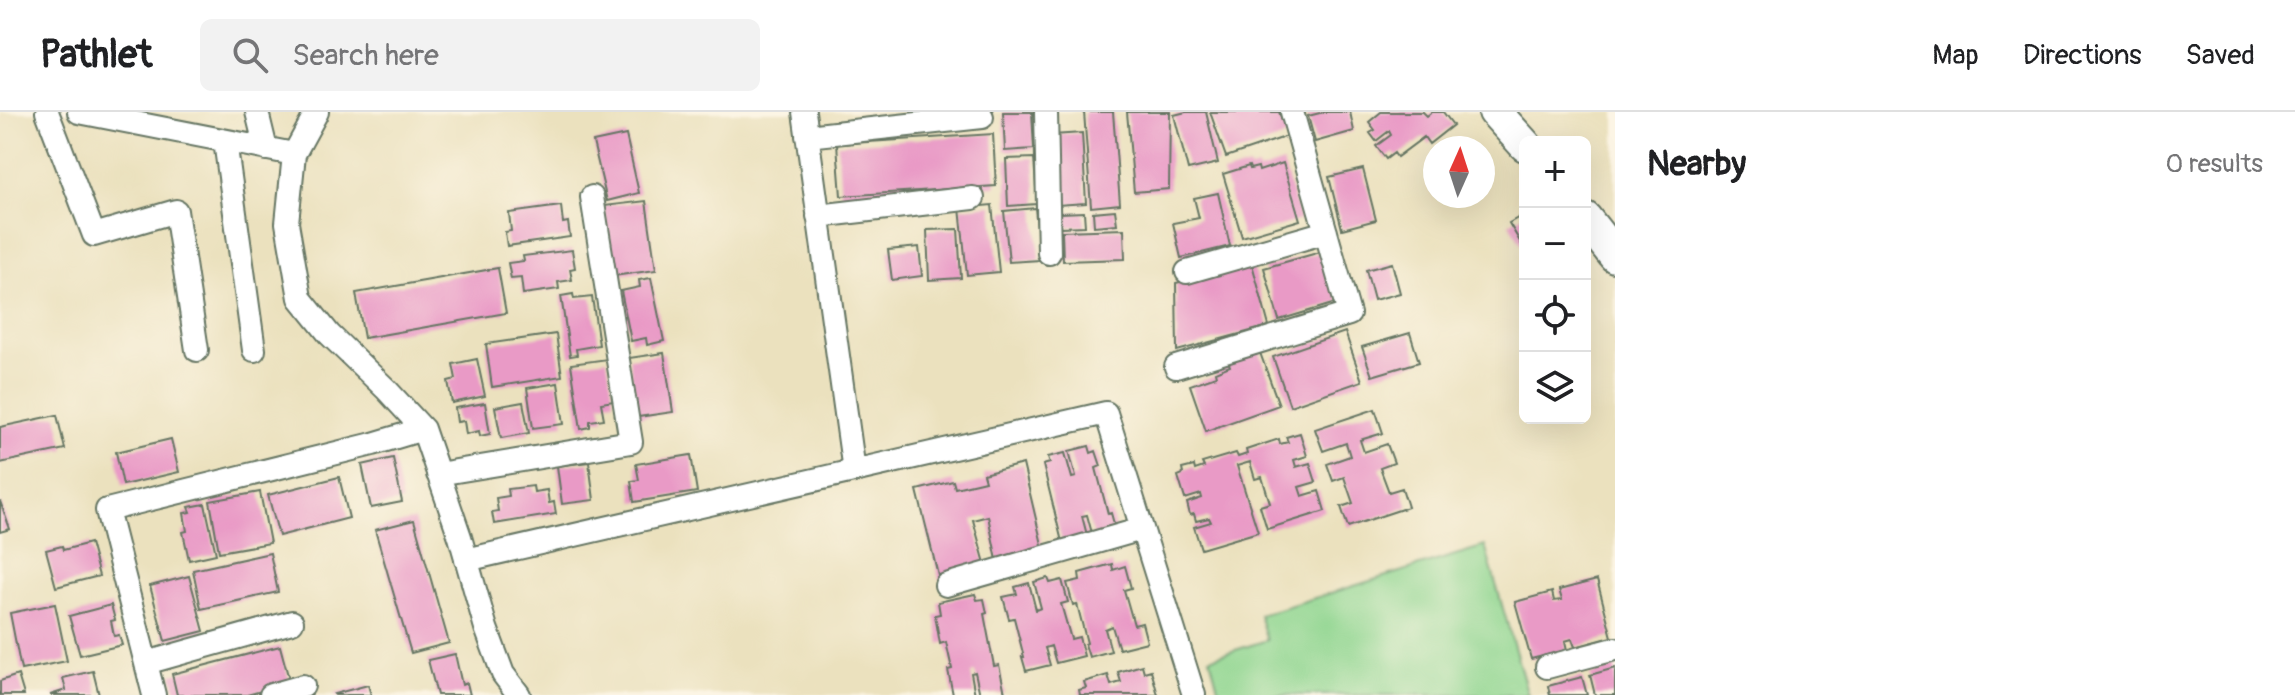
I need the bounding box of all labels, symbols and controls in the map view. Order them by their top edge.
search box [200,19,760,91]
text: Pathlet [40,31,152,79]
icon: search [228,33,272,77]
text: Search here [292,37,439,74]
text: Map [1932,38,1979,73]
text: Directions [2023,38,2142,73]
text: Saved [2186,38,2255,73]
north arrow [1423,136,1495,208]
map controls [1519,136,1591,424]
button: + [1519,136,1591,208]
text: Nearby [1647,143,1746,186]
text: 0 results [2166,148,2263,180]
button: − [1519,208,1591,280]
button: locate [1519,280,1591,352]
button: layers [1519,352,1591,424]

